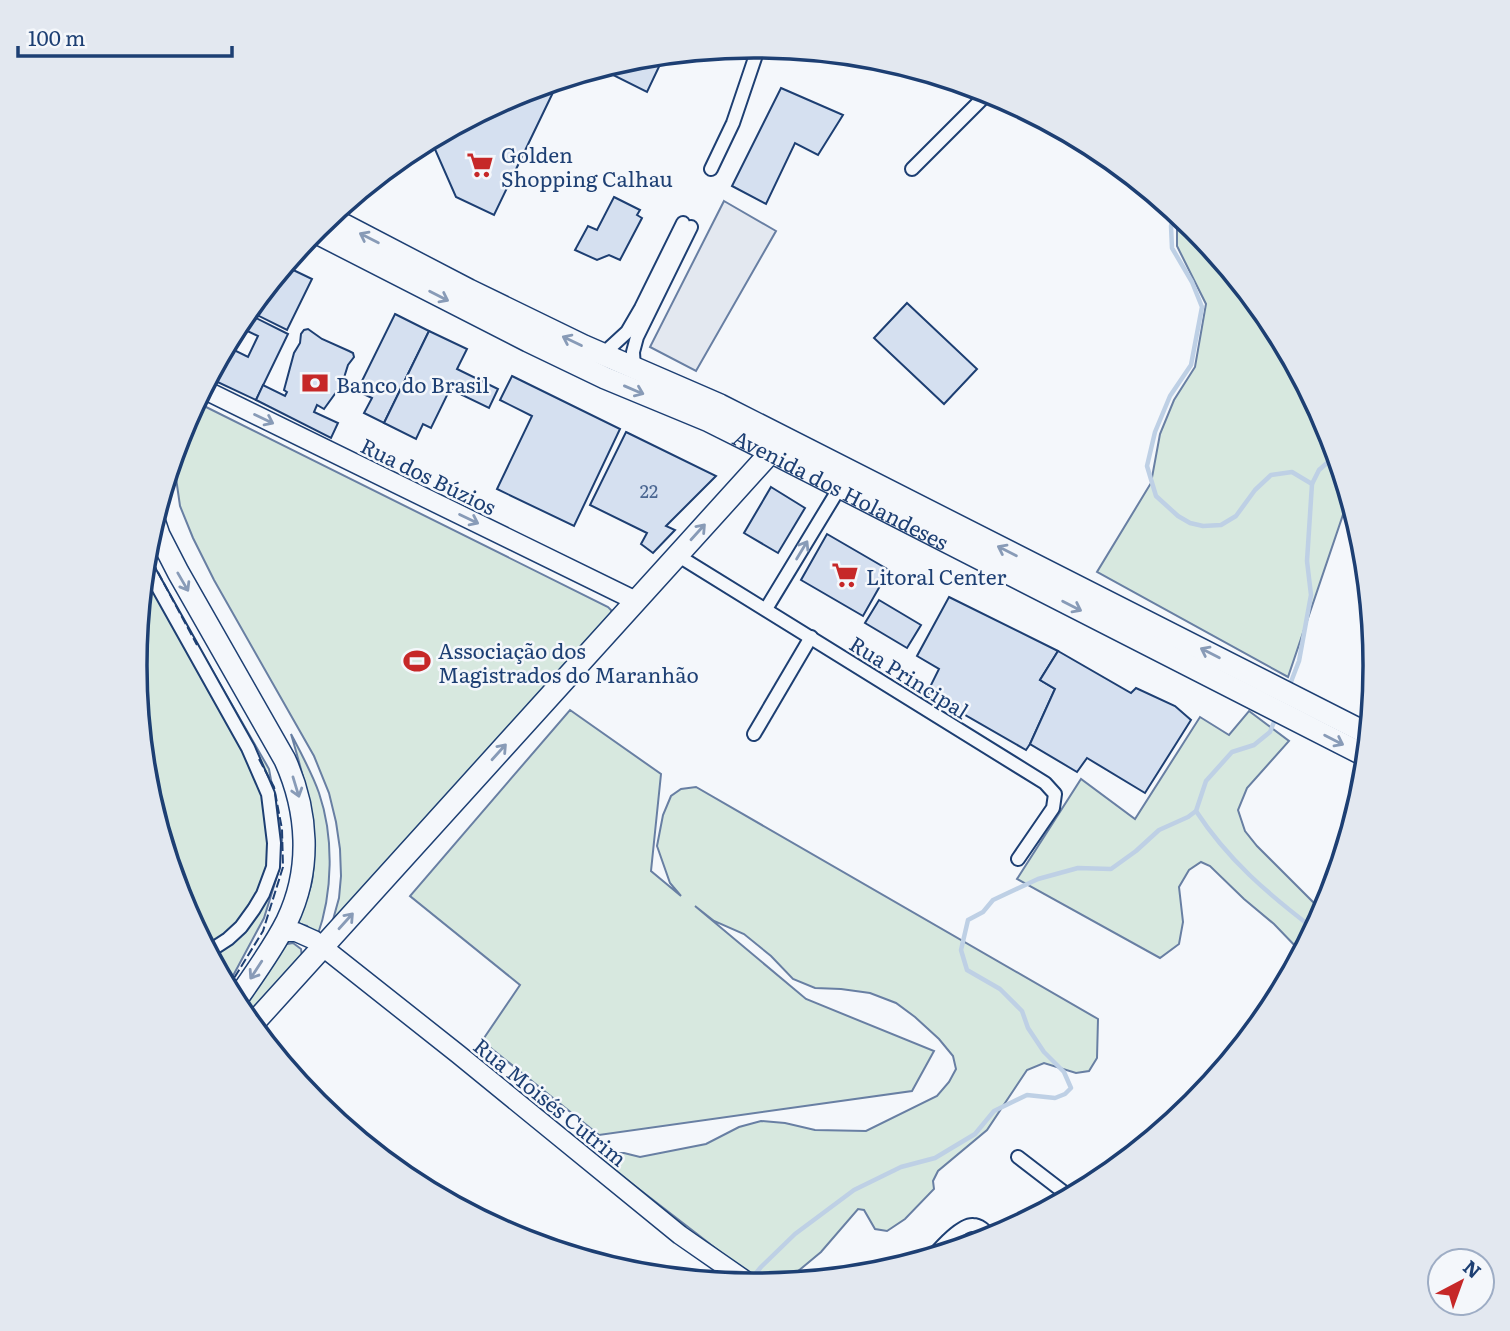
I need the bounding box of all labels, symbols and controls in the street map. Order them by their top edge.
scale bar [18,14,231,58]
text: 100 m [28,21,85,52]
place label: Golden Shopping Calhau [501,138,673,193]
supermarket icon: Golden Shopping Calhau [465,150,495,180]
one-way arrow [359,231,380,244]
one-way arrow [429,289,449,303]
one-way arrow [562,333,583,347]
bank icon: Banco do Brasil [300,368,330,398]
place label: Banco do Brasil [336,368,489,399]
one-way arrow [623,384,645,397]
one-way arrow [253,413,274,427]
street label: Avenida dos Holandeses [728,420,955,556]
street label: Rua dos Búzios [356,429,502,521]
house number: 22 [640,477,658,504]
one-way arrow [458,513,479,527]
one-way arrow [690,523,706,541]
one-way arrow [795,541,809,561]
one-way arrow [997,543,1018,557]
supermarket icon: Litoral Center [830,560,860,590]
place label: Litoral Center [866,560,1006,591]
one-way arrow [177,571,191,591]
one-way arrow [1061,599,1082,613]
street label: Rua Principal [844,627,976,725]
place label: Associação dos Magistrados do Maranhão [438,634,699,689]
sports icon: Associação dos Magistrados do Maranhão [402,646,432,676]
one-way arrow [1200,646,1221,660]
one-way arrow [1323,733,1343,747]
one-way arrow [491,743,507,761]
one-way arrow [290,776,303,798]
one-way arrow [338,913,355,930]
one-way arrow [249,960,263,980]
street label: Rua Moisés Cutrim [468,1029,634,1173]
north arrow [1426,1247,1496,1317]
text: N [1458,1253,1488,1284]

